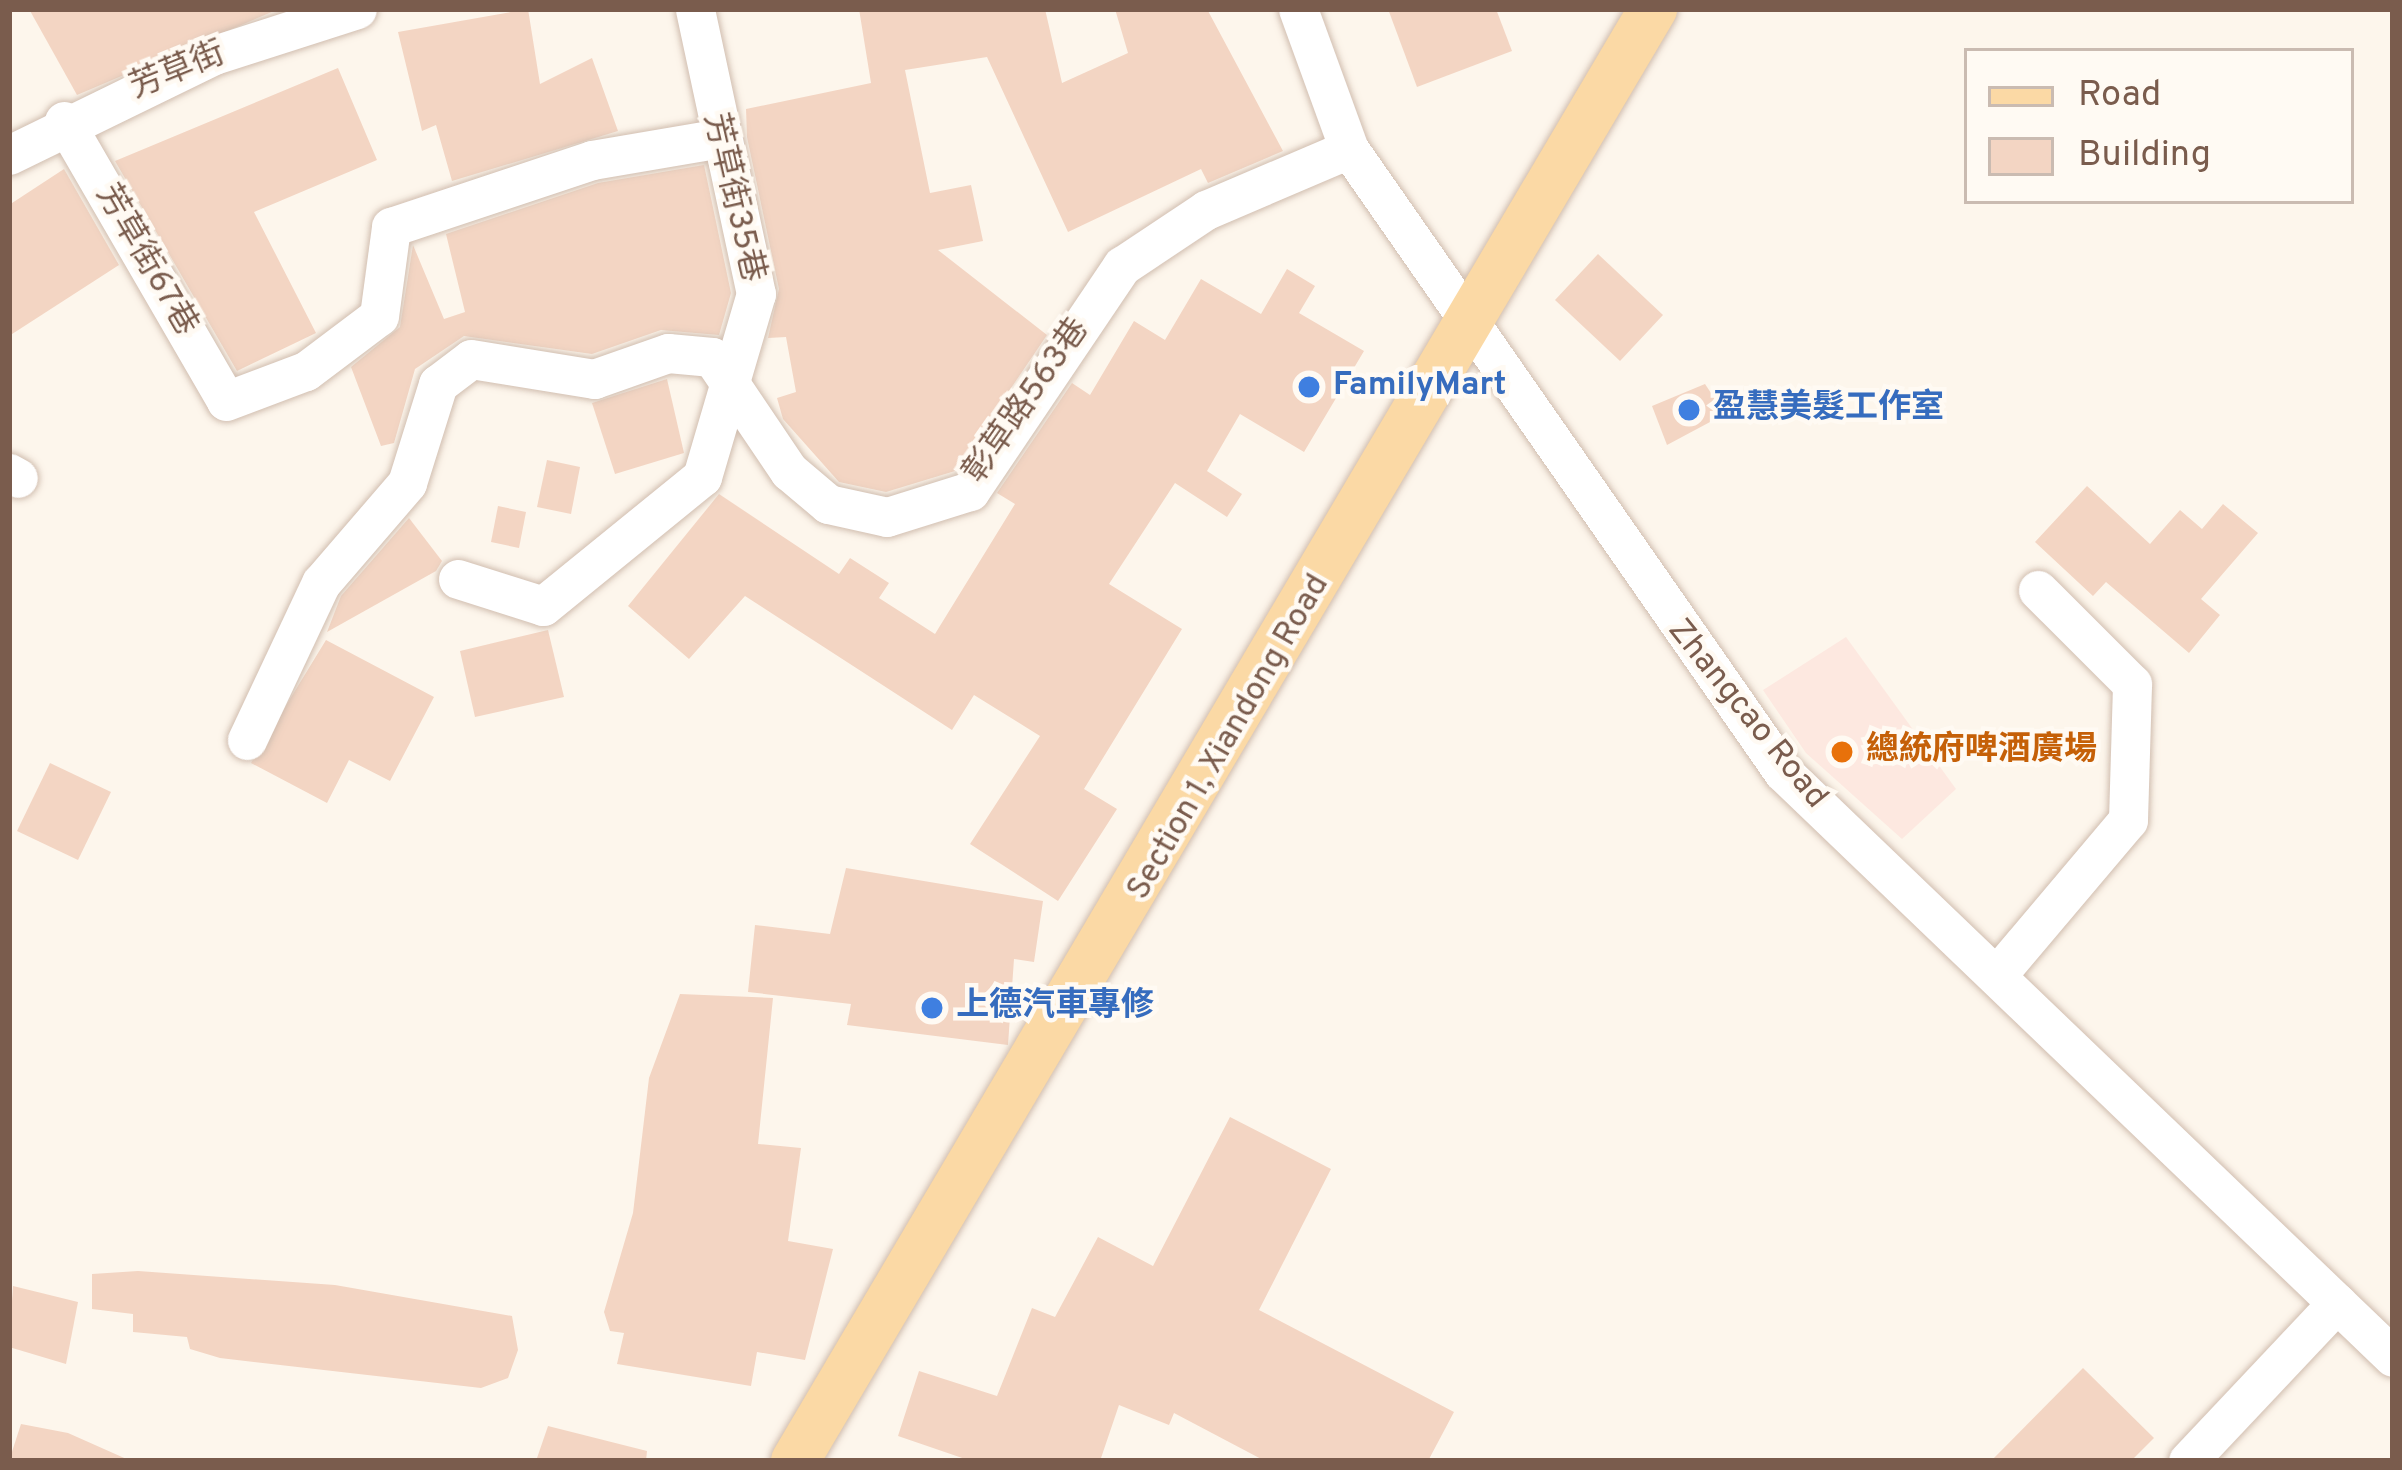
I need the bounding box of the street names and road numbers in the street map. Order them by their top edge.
street label: 芳草街 [125,35,231,109]
street label: 芳草街35巷 [693,110,771,286]
street label: 芳草街67巷 [86,178,204,344]
street label: 彰草路563巷 [957,312,1099,492]
street label: Section 1, Xiandong Road [1121,568,1339,908]
street label: Zhangcao Road [1658,612,1834,818]

